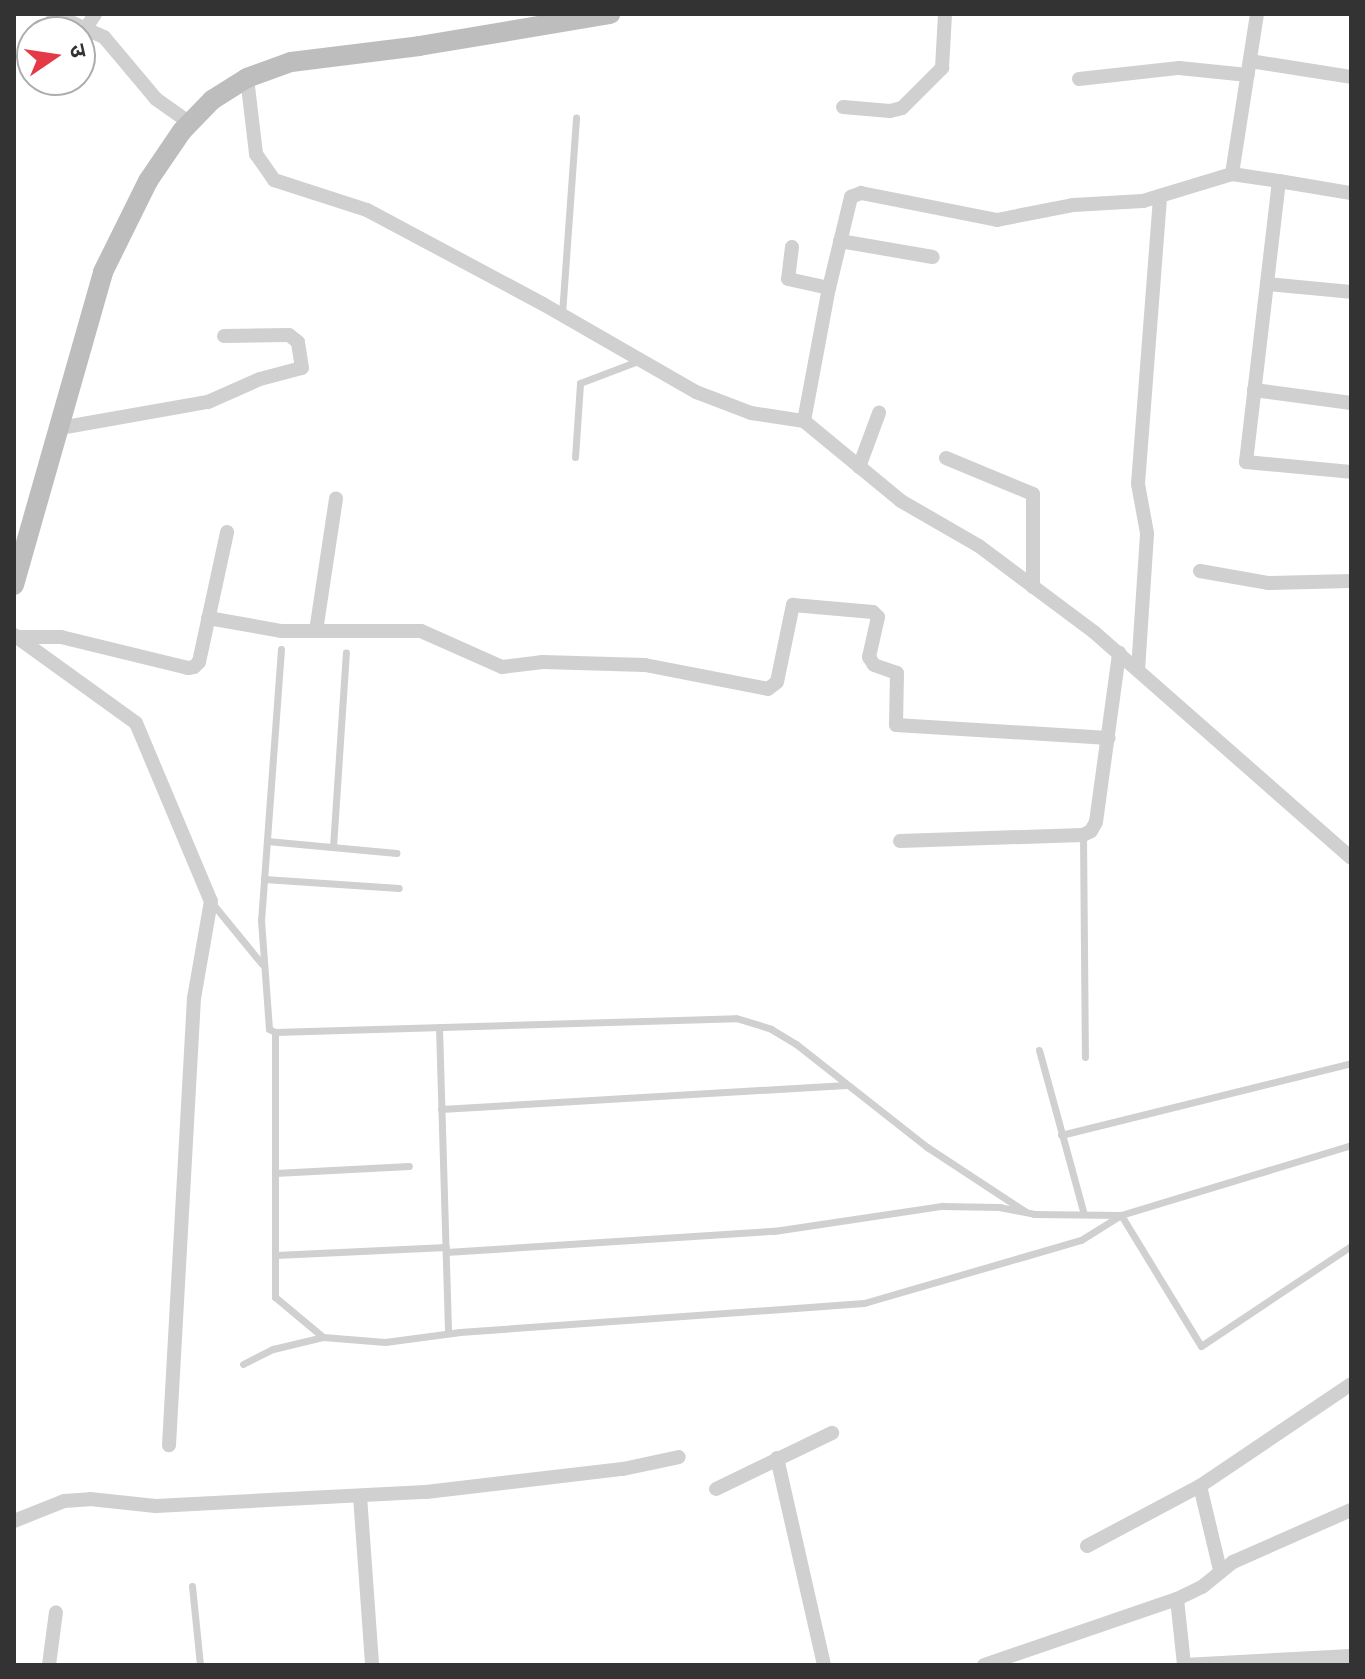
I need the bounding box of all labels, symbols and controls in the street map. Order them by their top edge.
north arrow [16,16,96,96]
text: उ [64,42,92,60]

